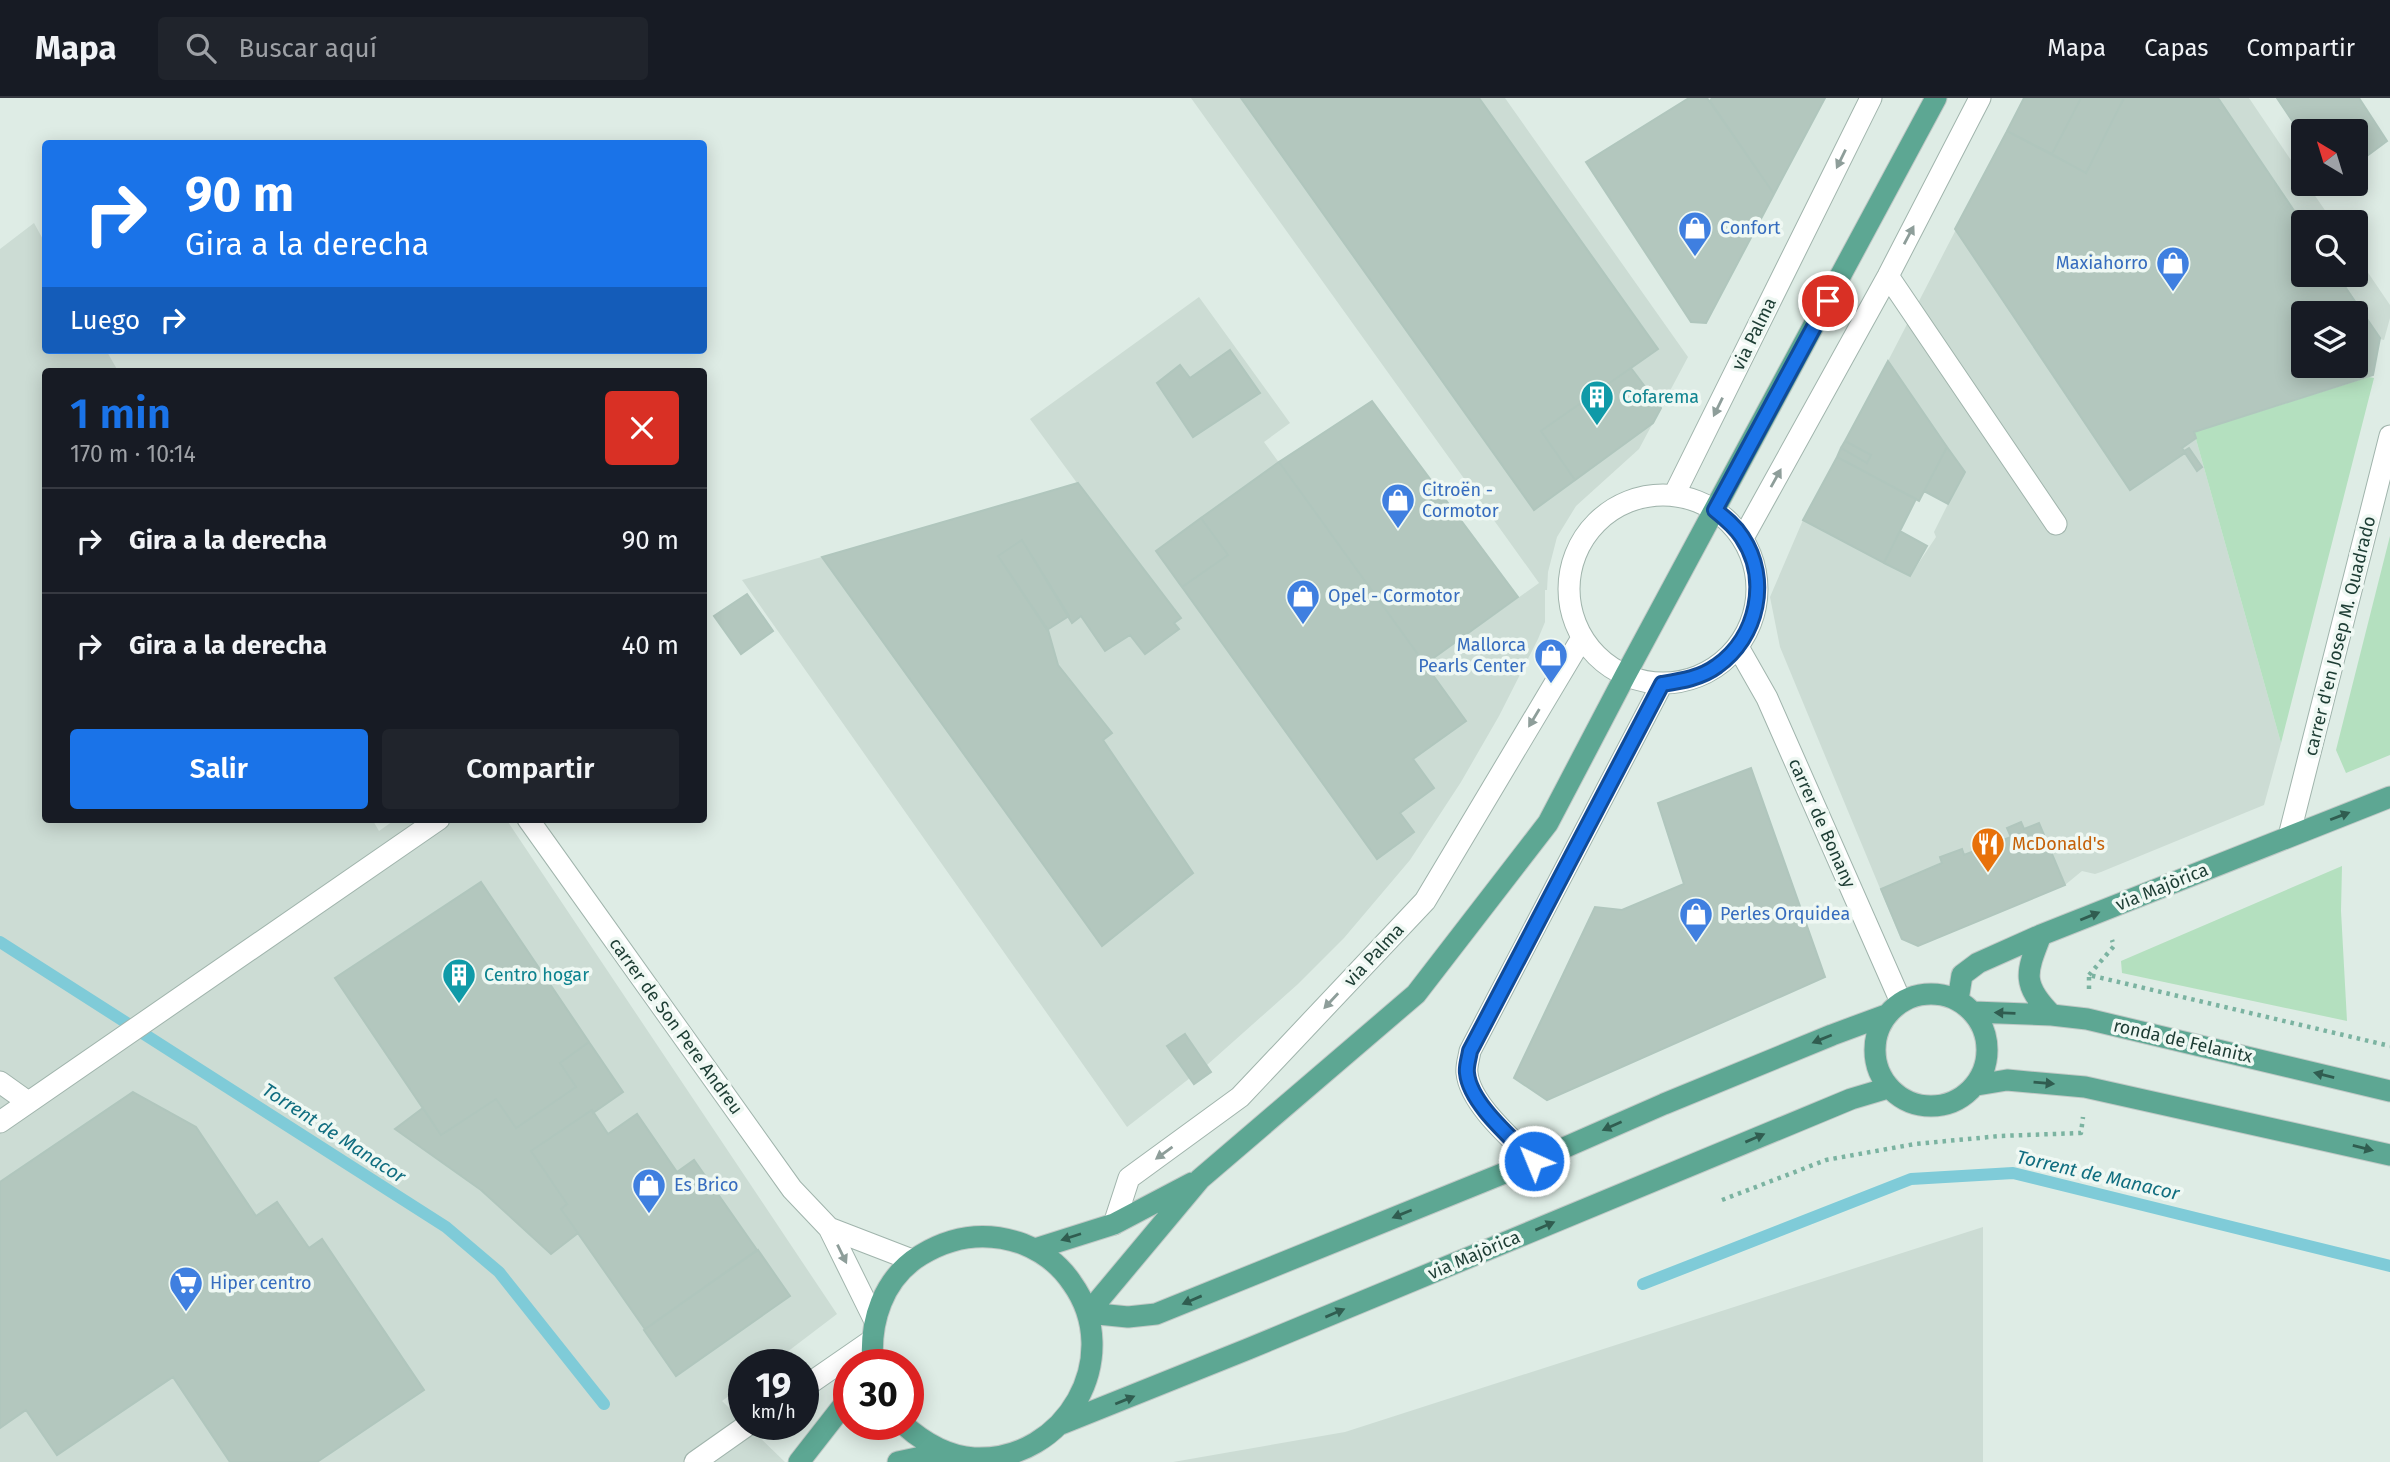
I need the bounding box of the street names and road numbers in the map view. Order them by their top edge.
street label: via Palma [1727,294,1781,374]
street label: carrer d'en Josep M. Quadrado [2300,514,2380,758]
street label: carrer de Bonany [1784,755,1860,891]
street label: via Majòrica [2112,858,2212,916]
street label: via Palma [1339,919,1409,991]
street label: carrer de Son Pere Andreu [604,933,748,1119]
street label: ronda de Felanitx [2111,1014,2255,1068]
street label: via Majòrica [1425,1226,1523,1284]

